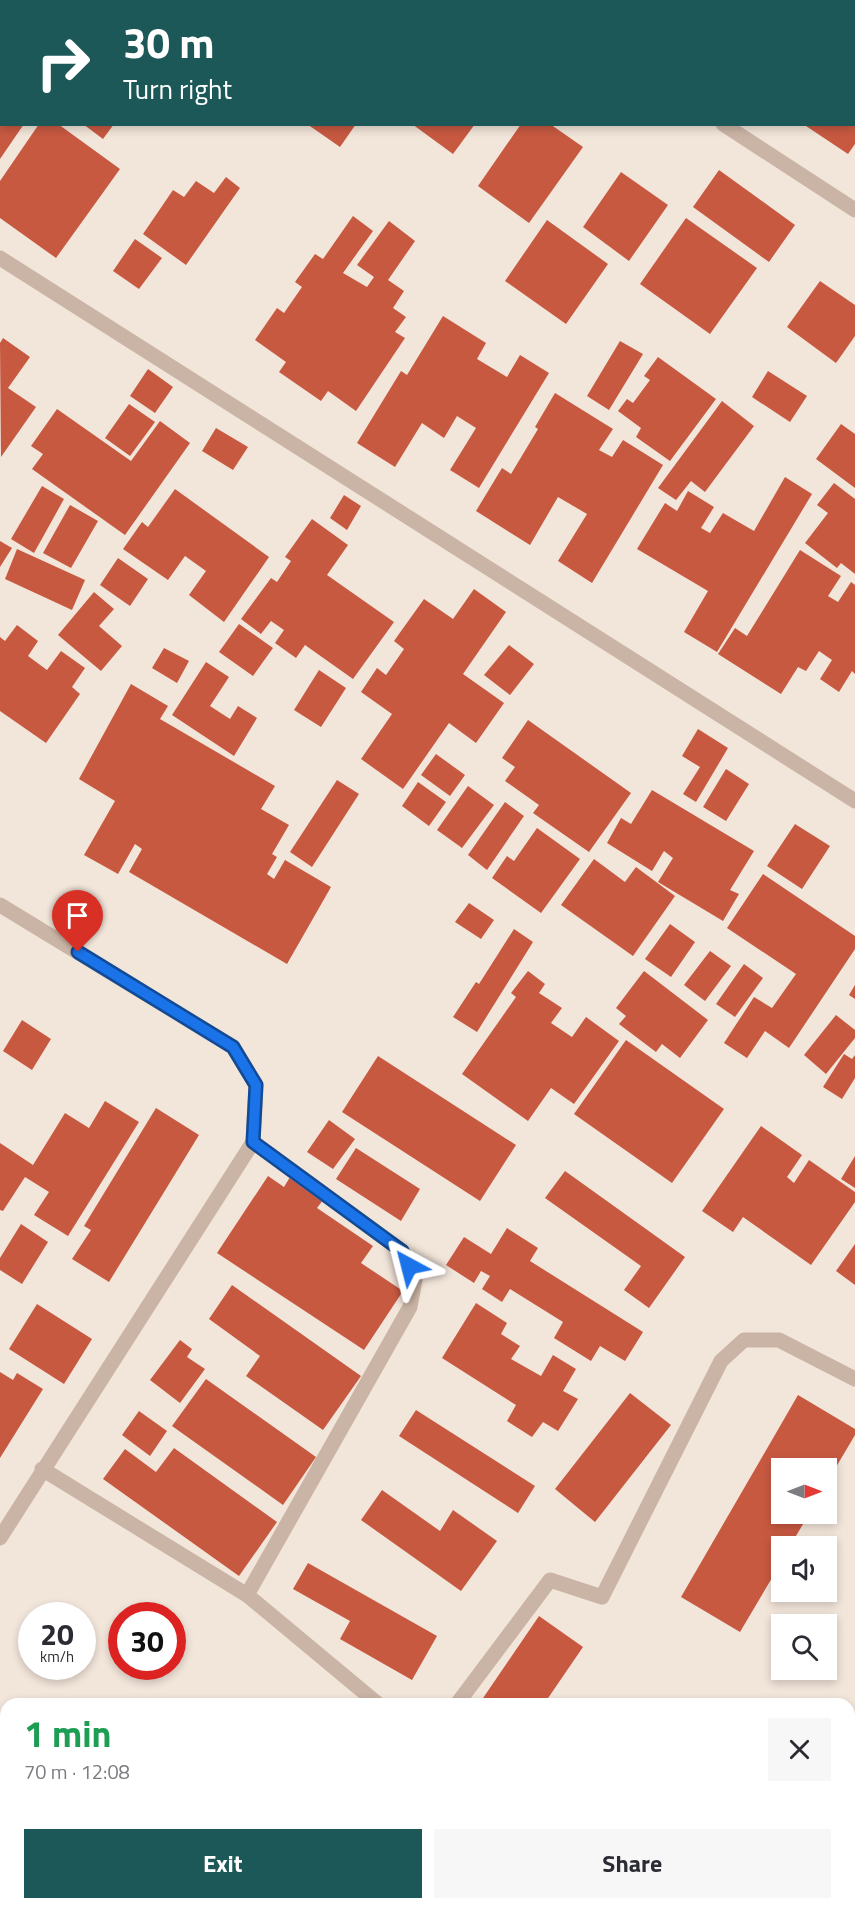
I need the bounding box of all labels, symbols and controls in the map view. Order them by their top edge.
text: 30 m [123,10,215,74]
icon: right [24,24,102,102]
text: Turn right [123,68,232,109]
pin [52,890,103,952]
icon: arrive [61,899,94,932]
position arrow [377,1234,441,1298]
north arrow [771,1458,837,1524]
map controls [771,1458,837,1680]
button: sound [771,1536,837,1602]
speed limit sign: 30 [108,1602,186,1680]
text: 20 [40,1611,74,1657]
button: search [771,1614,837,1680]
text: km/h [40,1645,74,1668]
text: 1 min [24,1706,111,1761]
button: close [768,1718,831,1781]
text: 70 m · 12:08 [24,1756,130,1787]
button: Exit [24,1829,422,1898]
button: Share [434,1829,831,1898]

